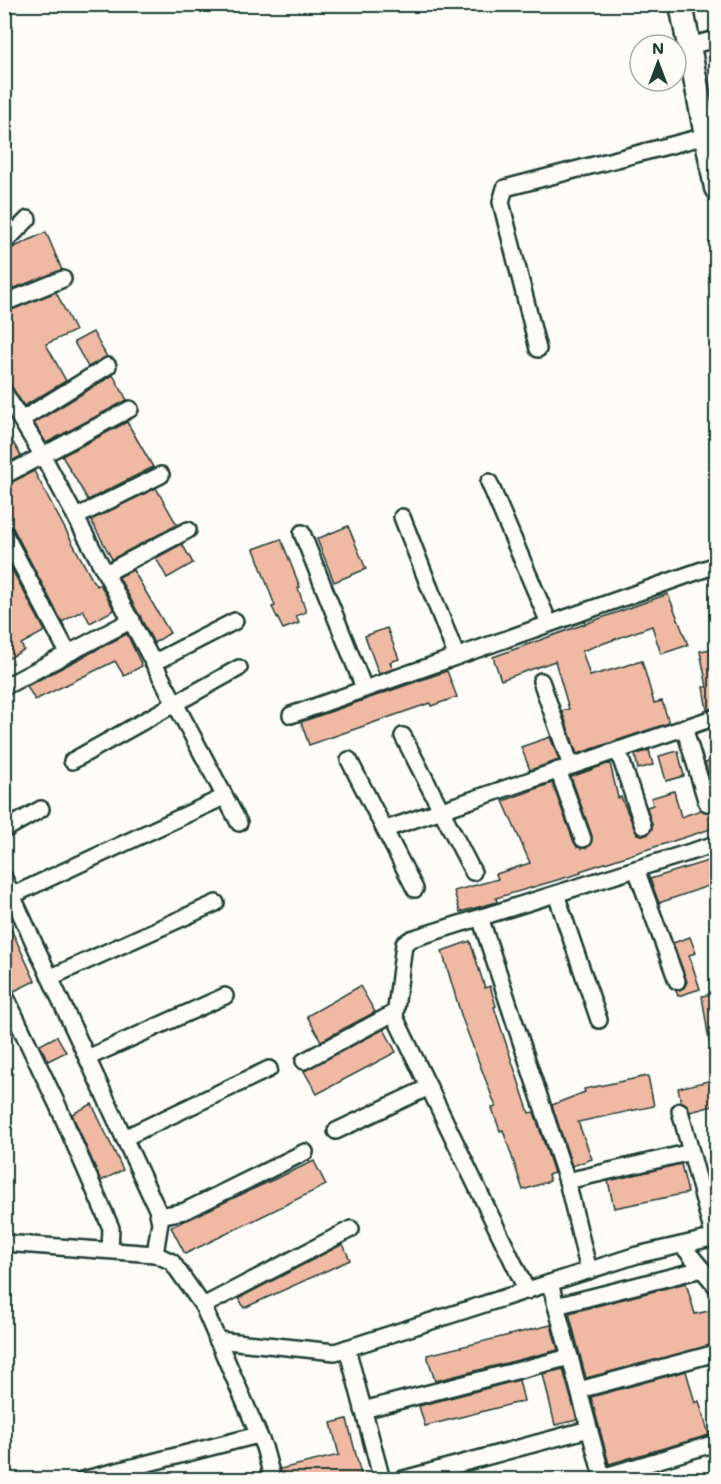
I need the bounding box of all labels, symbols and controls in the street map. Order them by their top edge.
north arrow [628,33,688,93]
text: N [652,37,664,58]

